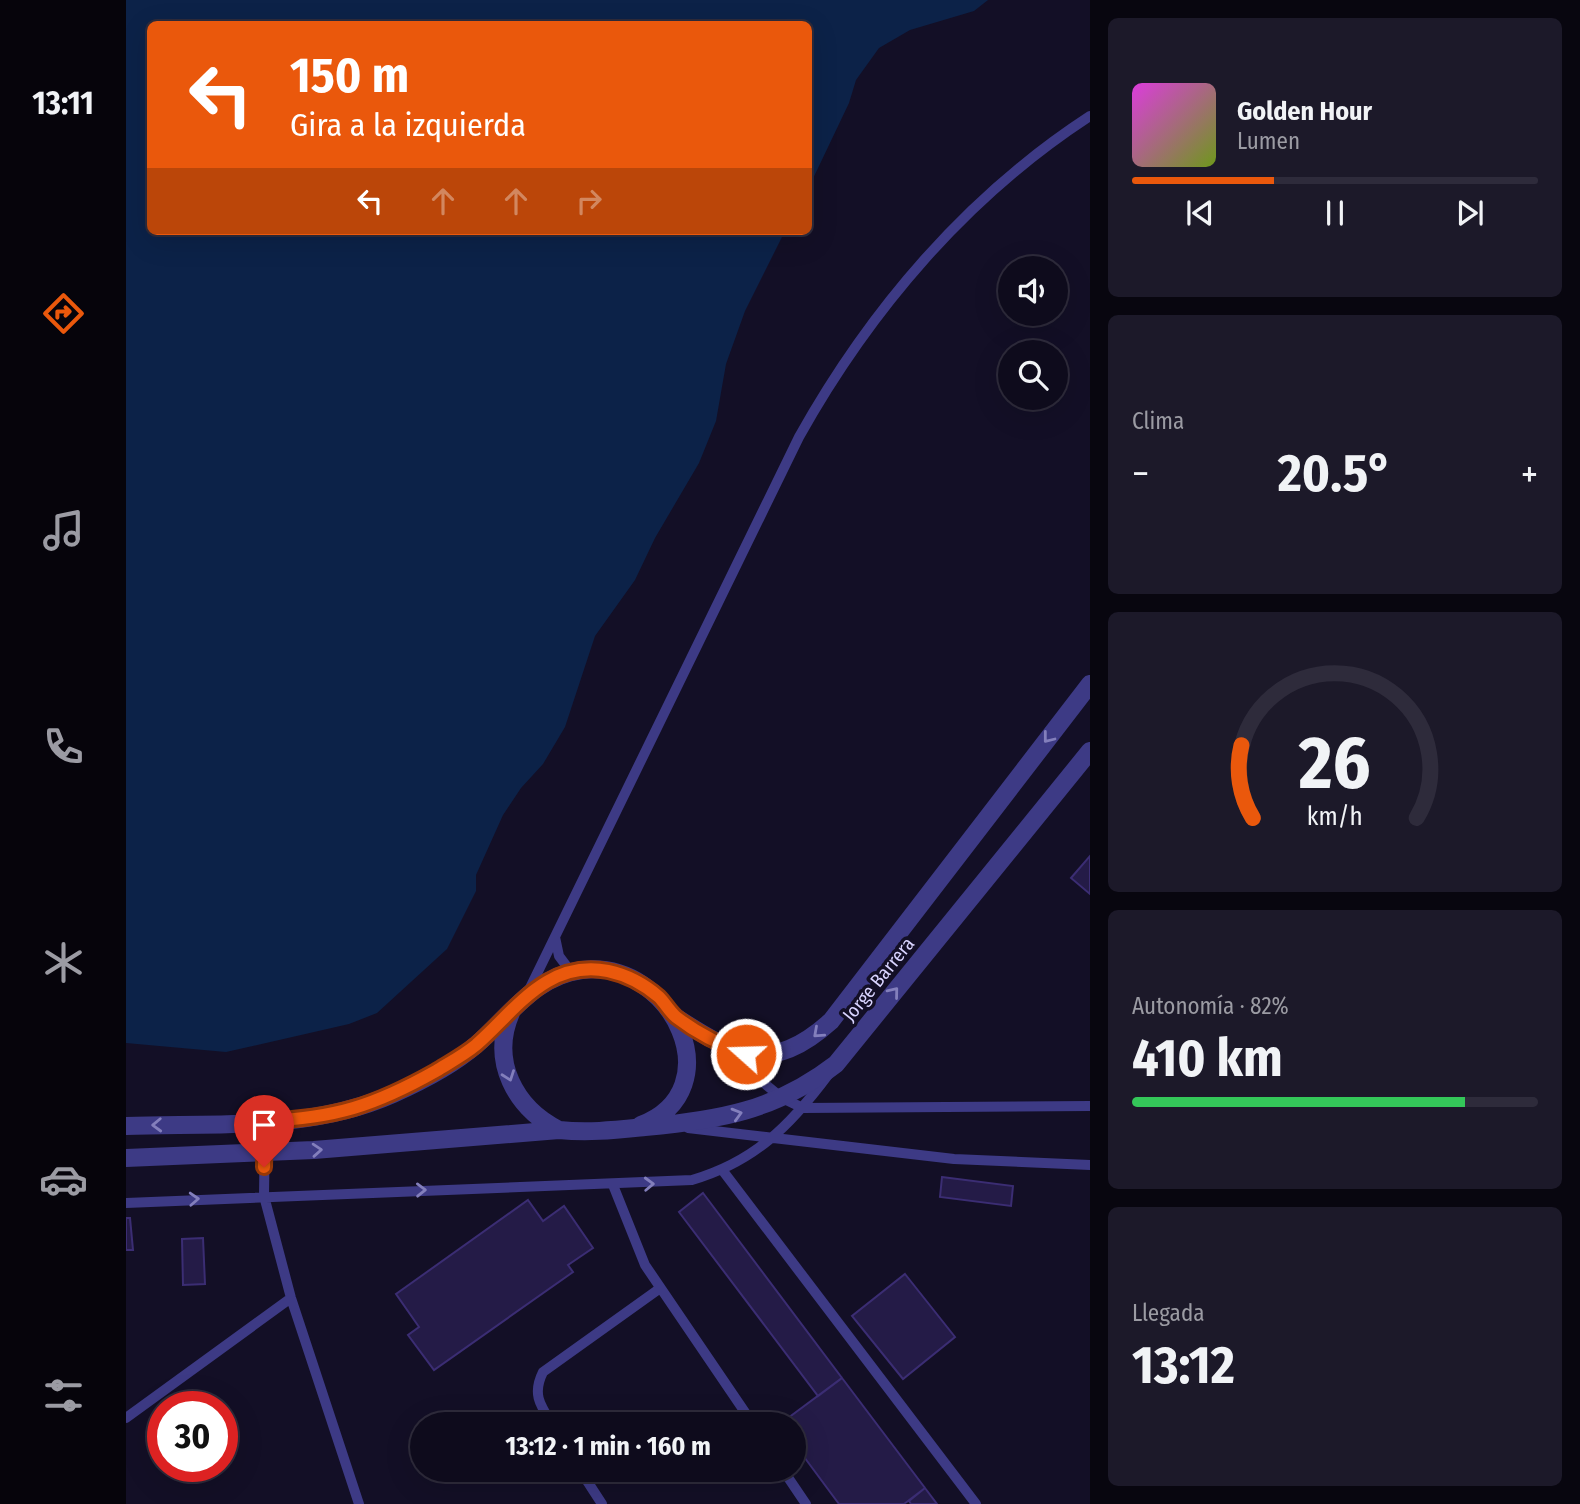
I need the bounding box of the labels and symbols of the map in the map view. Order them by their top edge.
one-way arrow [1044,730,1057,743]
street label: Jorge Barrera [838,933,919,1026]
one-way arrow [886,987,899,999]
position arrow [709,1017,783,1091]
one-way arrow [813,1025,826,1037]
one-way arrow [501,1069,515,1081]
pin [234,1095,294,1167]
one-way arrow [731,1107,743,1122]
one-way arrow [151,1117,162,1132]
one-way arrow [311,1143,322,1158]
one-way arrow [644,1176,655,1191]
one-way arrow [417,1182,427,1198]
one-way arrow [189,1192,200,1207]
speed limit sign: 30 [147,1391,238,1482]

